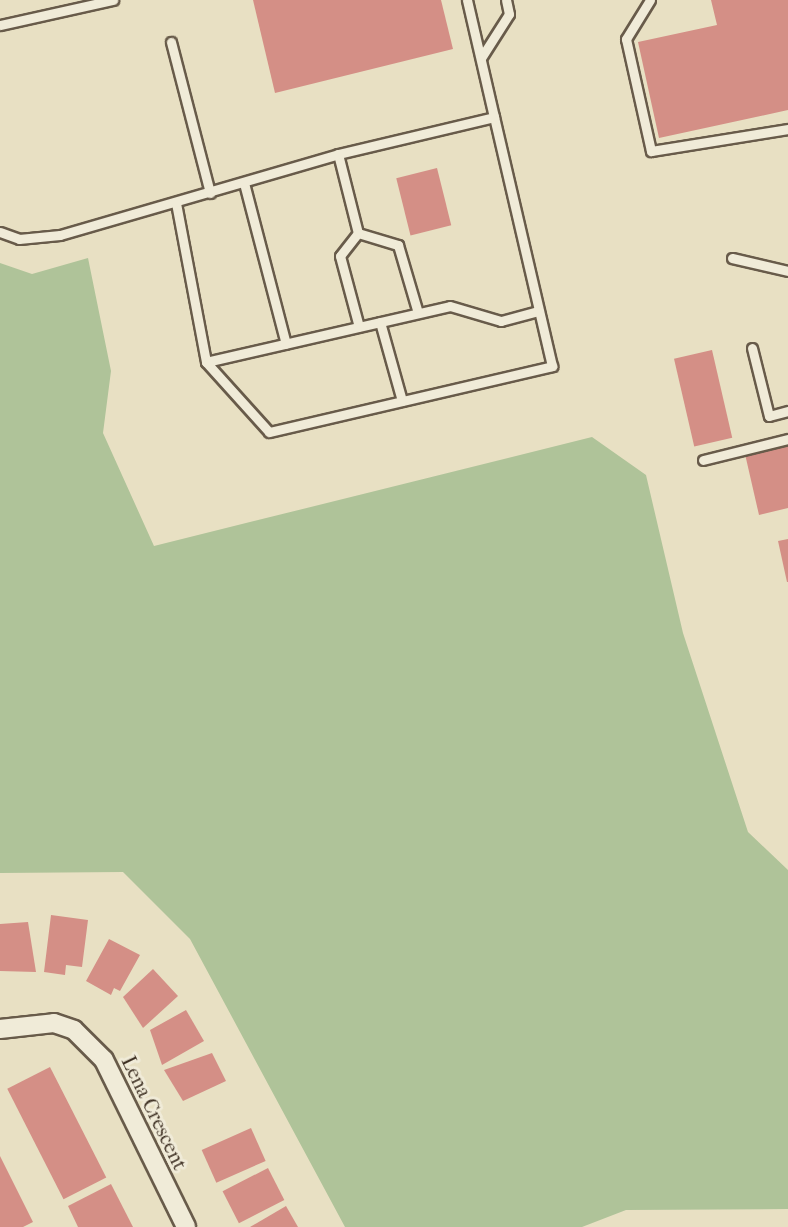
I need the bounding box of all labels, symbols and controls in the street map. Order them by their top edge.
street label: Lena Crescent [116,1052,192,1174]

